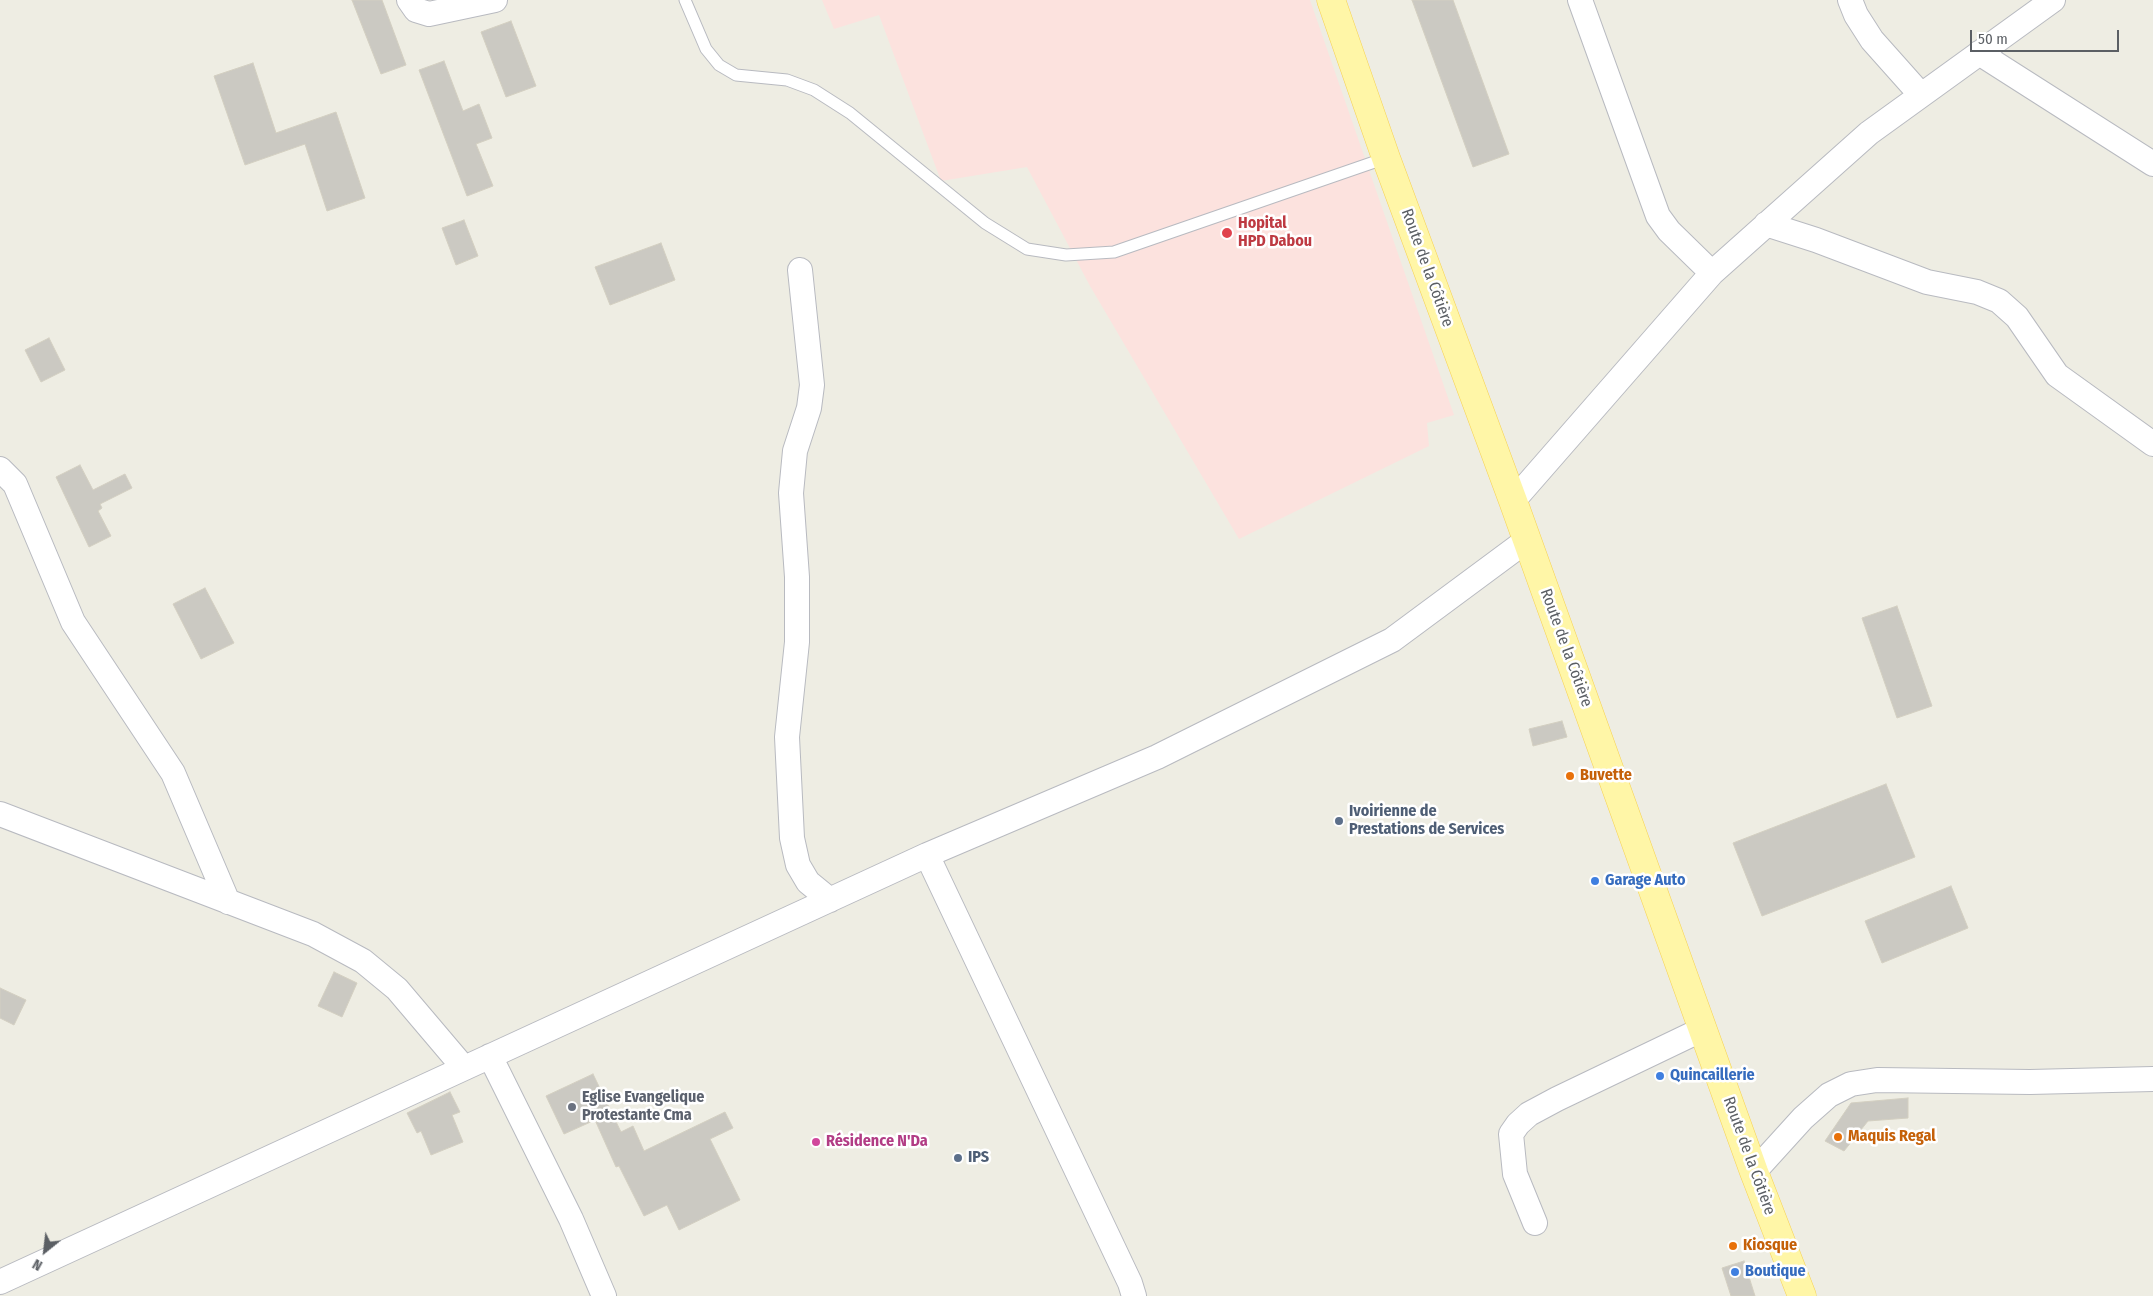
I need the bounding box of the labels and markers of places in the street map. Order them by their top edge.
place label: Hopital HPD Dabou [1238,214,1312,252]
marker: Hopital HPD Dabou [1220,226,1234,240]
place label: Buvette [1580,766,1632,786]
marker: Buvette [1564,770,1576,782]
place label: Ivoirienne de Prestations de Services [1349,802,1504,840]
marker: Ivoirienne de Prestations de Services [1333,815,1345,827]
place label: Garage Auto [1605,871,1685,891]
marker: Garage Auto [1589,875,1601,887]
place label: Quincaillerie [1670,1066,1755,1086]
marker: Quincaillerie [1654,1070,1666,1082]
place label: Eglise Evangelique Protestante Cma [582,1088,704,1126]
marker: Eglise Evangelique Protestante Cma [566,1101,578,1113]
place label: Maquis Regal [1848,1127,1936,1147]
marker: Maquis Regal [1832,1131,1844,1143]
place label: Résidence N'Da [826,1132,928,1152]
marker: Résidence N'Da [810,1136,822,1148]
place label: IPS [968,1148,989,1168]
marker: IPS [952,1152,964,1164]
place label: Kiosque [1743,1236,1797,1256]
marker: Kiosque [1727,1240,1739,1252]
place label: Boutique [1745,1262,1806,1282]
marker: Boutique [1729,1266,1741,1278]

